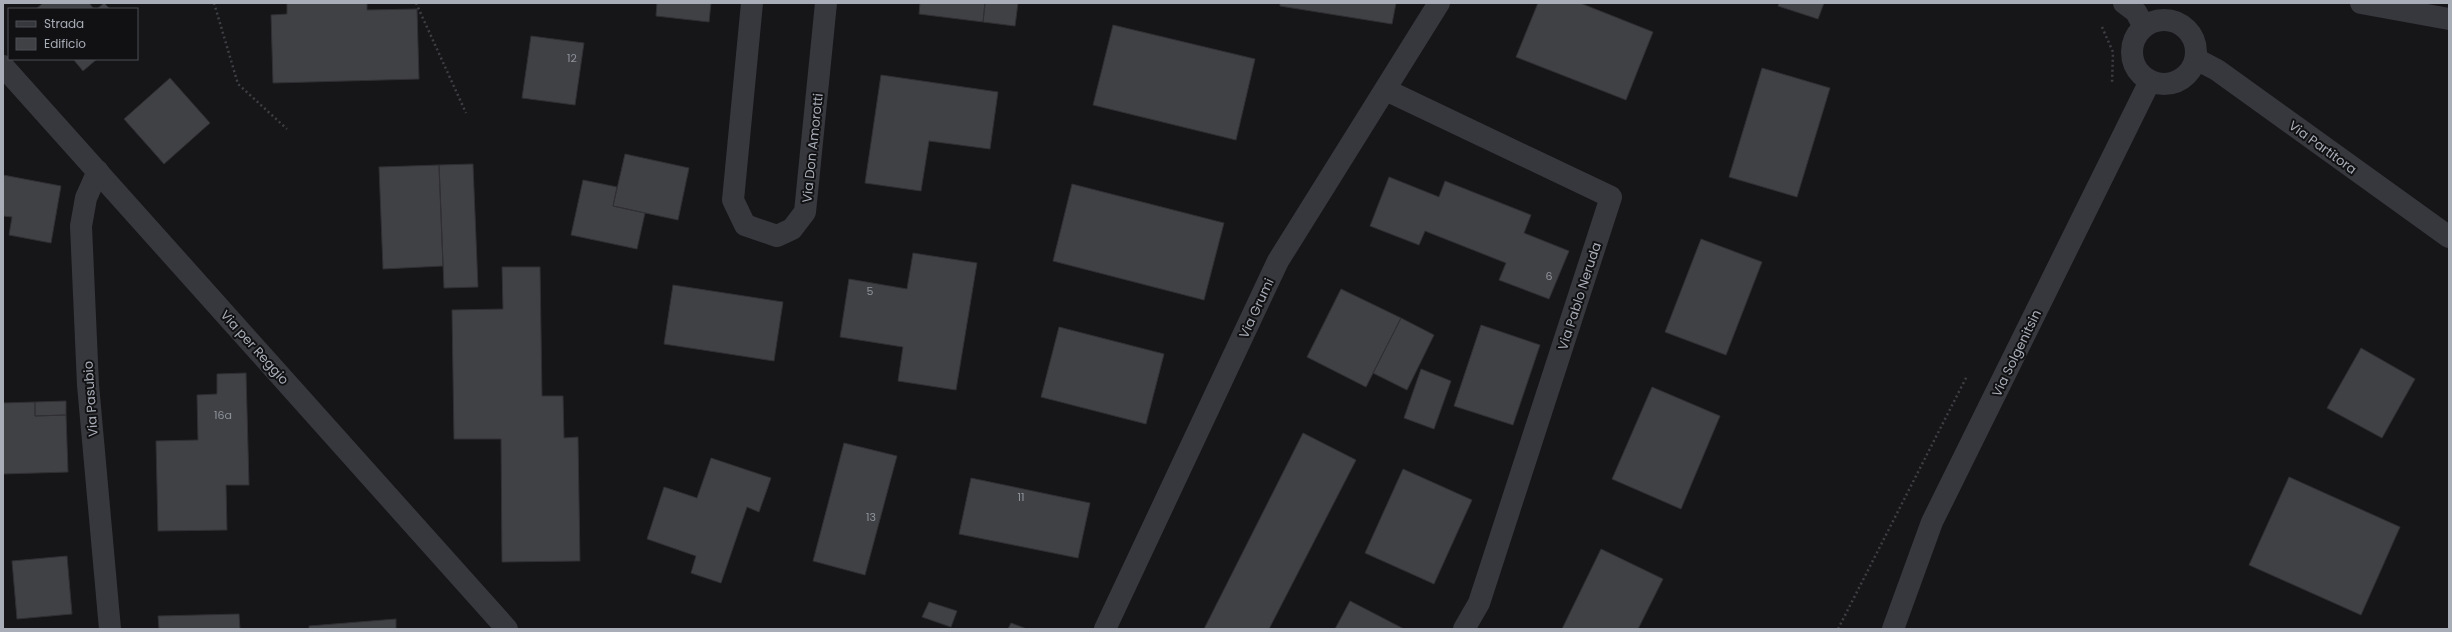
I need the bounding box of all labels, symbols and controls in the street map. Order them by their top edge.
legend [8,8,138,60]
text: Strada [44,15,84,32]
text: Edificio [44,35,86,52]
house number: 12 [567,50,577,66]
street label: Via Don Amorotti [797,92,828,204]
street label: Via Partitora [2285,116,2361,179]
street label: Via Pablo Neruda [1553,240,1606,352]
house number: 6 [1546,268,1553,284]
street label: Via Grumi [1234,275,1279,341]
house number: 5 [867,283,874,299]
street label: Via per Reggio [216,306,293,389]
street label: Via Solgenitsin [1987,306,2046,400]
street label: Via Pasubio [78,360,103,438]
house number: 16a [214,407,232,423]
house number: 11 [1017,489,1025,505]
house number: 13 [866,509,876,525]

